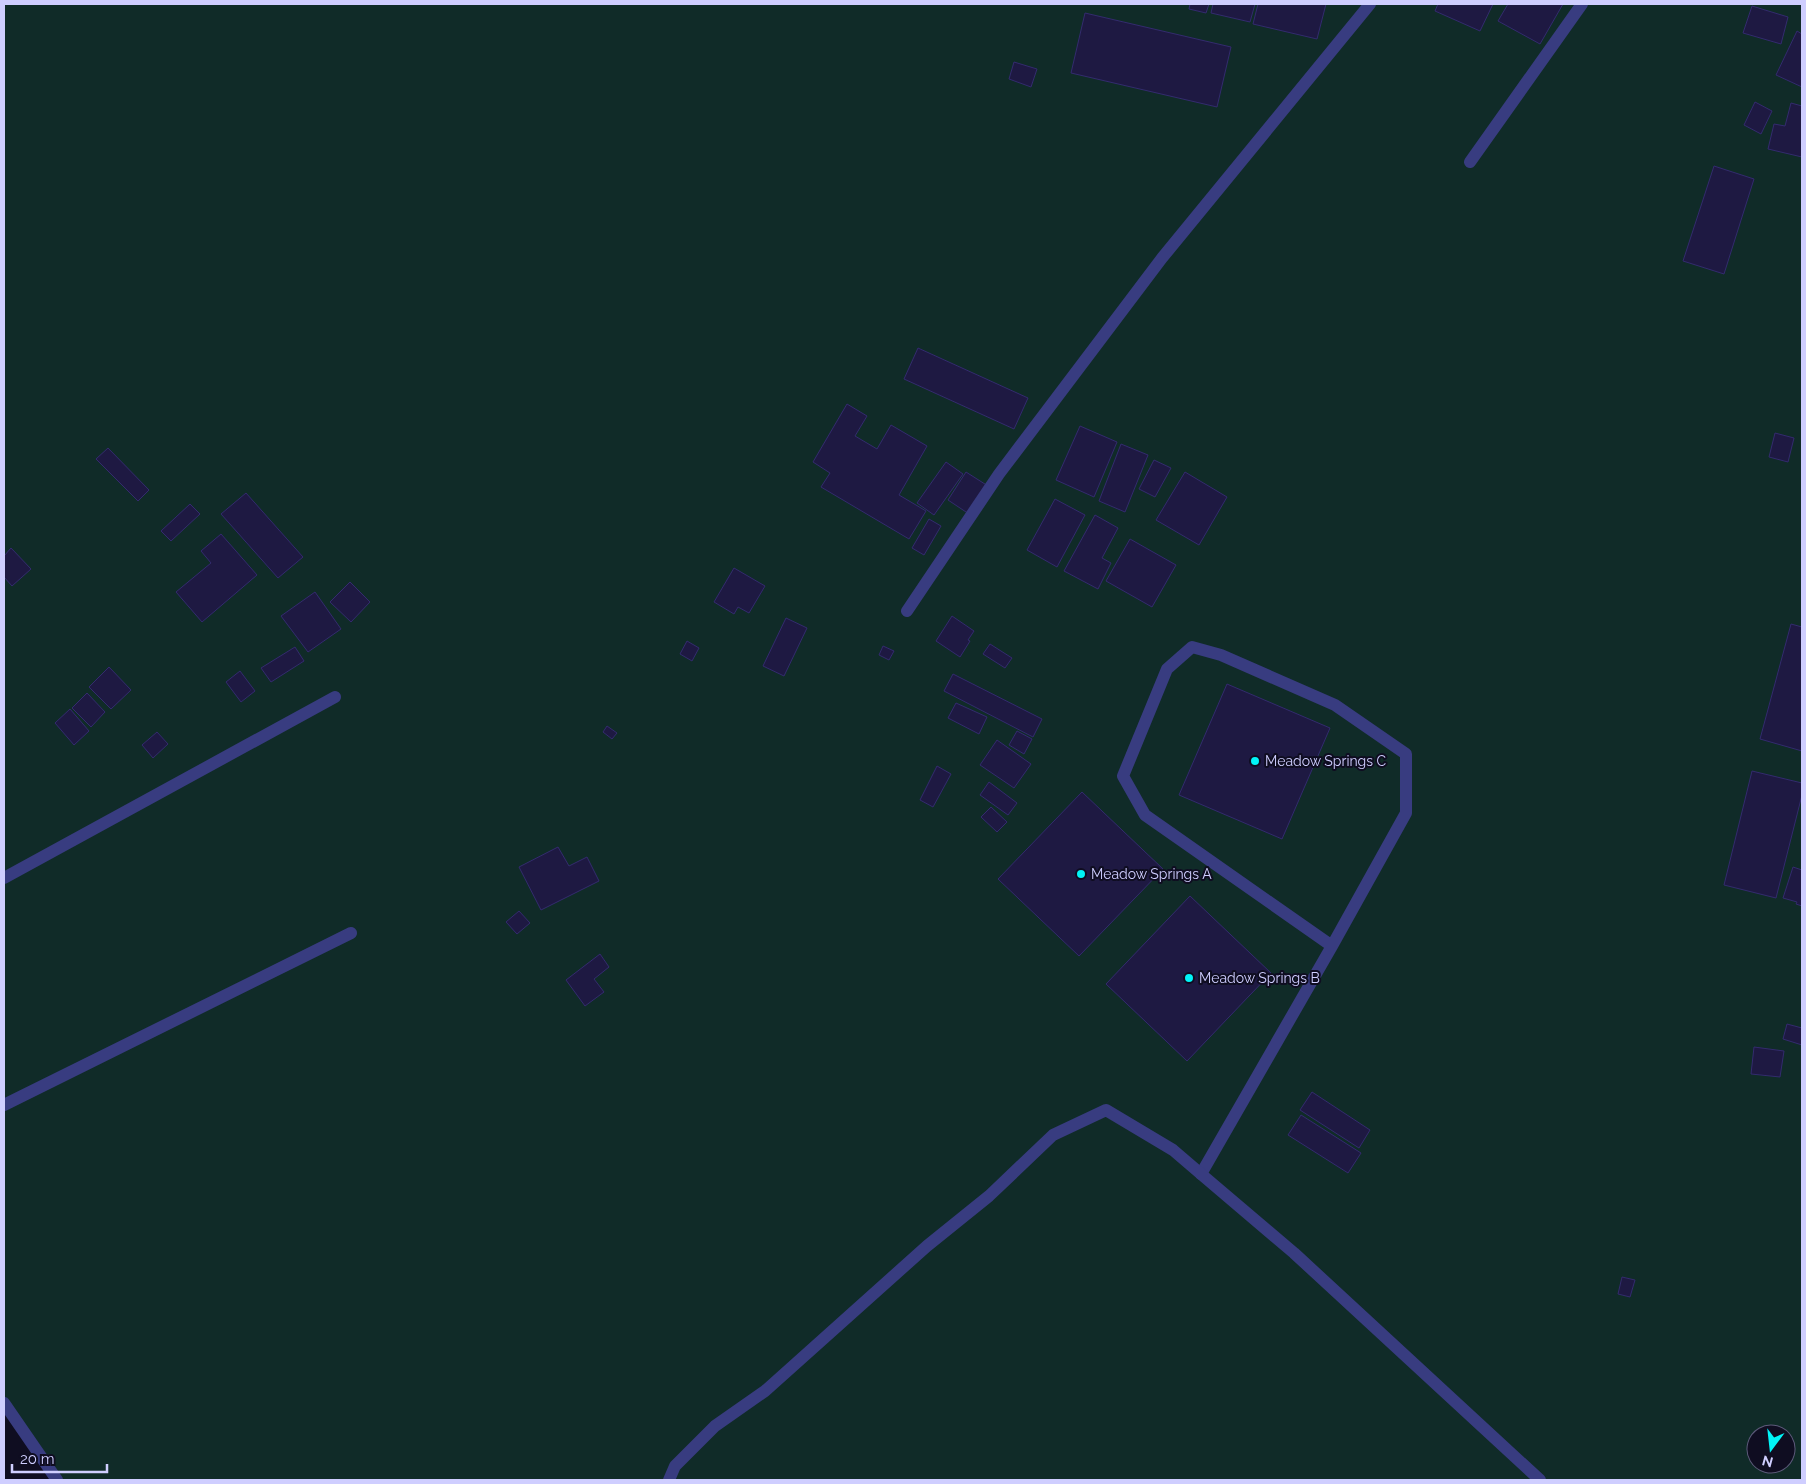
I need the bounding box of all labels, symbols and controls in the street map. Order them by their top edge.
place label: Meadow Springs C [1265,753,1387,769]
marker: Meadow Springs C [1249,755,1261,767]
place label: Meadow Springs A [1091,866,1212,882]
marker: Meadow Springs A [1075,868,1087,880]
place label: Meadow Springs B [1199,970,1320,986]
marker: Meadow Springs B [1183,972,1195,984]
north arrow [1746,1424,1796,1474]
scale bar [12,1442,108,1474]
text: 20 m [20,1450,55,1468]
text: N [1760,1452,1775,1471]

